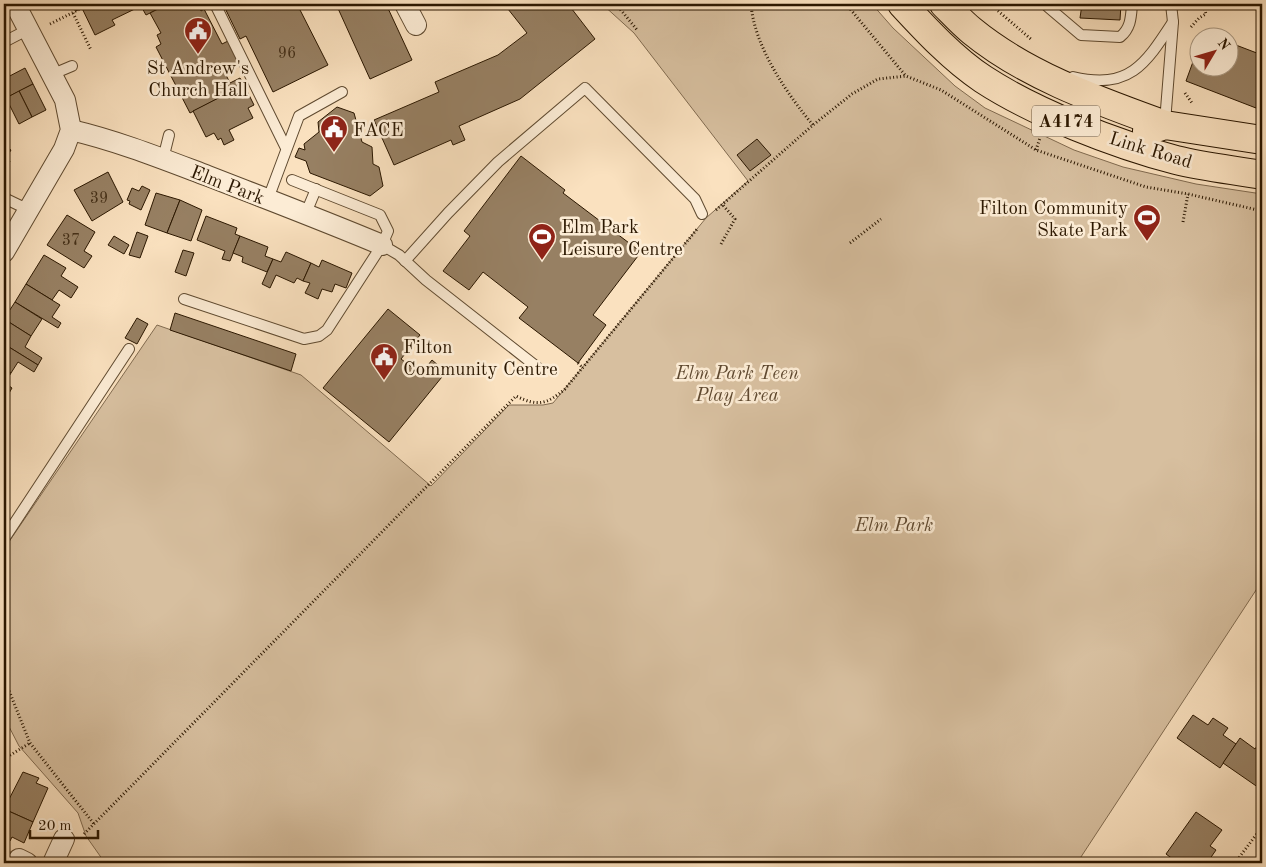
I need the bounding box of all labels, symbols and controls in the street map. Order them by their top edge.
public building icon: St Andrew's Church Hall [183,16,213,55]
north arrow [1188,28,1238,78]
text: N [1215,36,1232,53]
house number: 96 [278,46,296,62]
place label: St Andrew's Church Hall [147,60,249,101]
road number: A4174 [1032,105,1100,136]
public building icon: FACE [319,114,349,153]
place label: FACE [353,122,404,141]
street label: Link Road [1107,130,1194,173]
street label: Elm Park [187,164,267,209]
house number: 39 [90,191,108,207]
place label: Filton Community Skate Park [979,200,1128,241]
sports icon: Filton Community Skate Park [1132,203,1162,242]
place label: Elm Park Leisure Centre [561,219,683,260]
sports icon: Elm Park Leisure Centre [527,222,557,261]
house number: 37 [62,233,80,249]
place label: Filton Community Centre [403,339,558,380]
public building icon: Filton Community Centre [369,342,399,381]
park label: Elm Park Teen Play Area [674,365,799,406]
park label: Elm Park [854,517,933,536]
scale bar [30,807,98,839]
text: 20 m [38,819,72,834]

